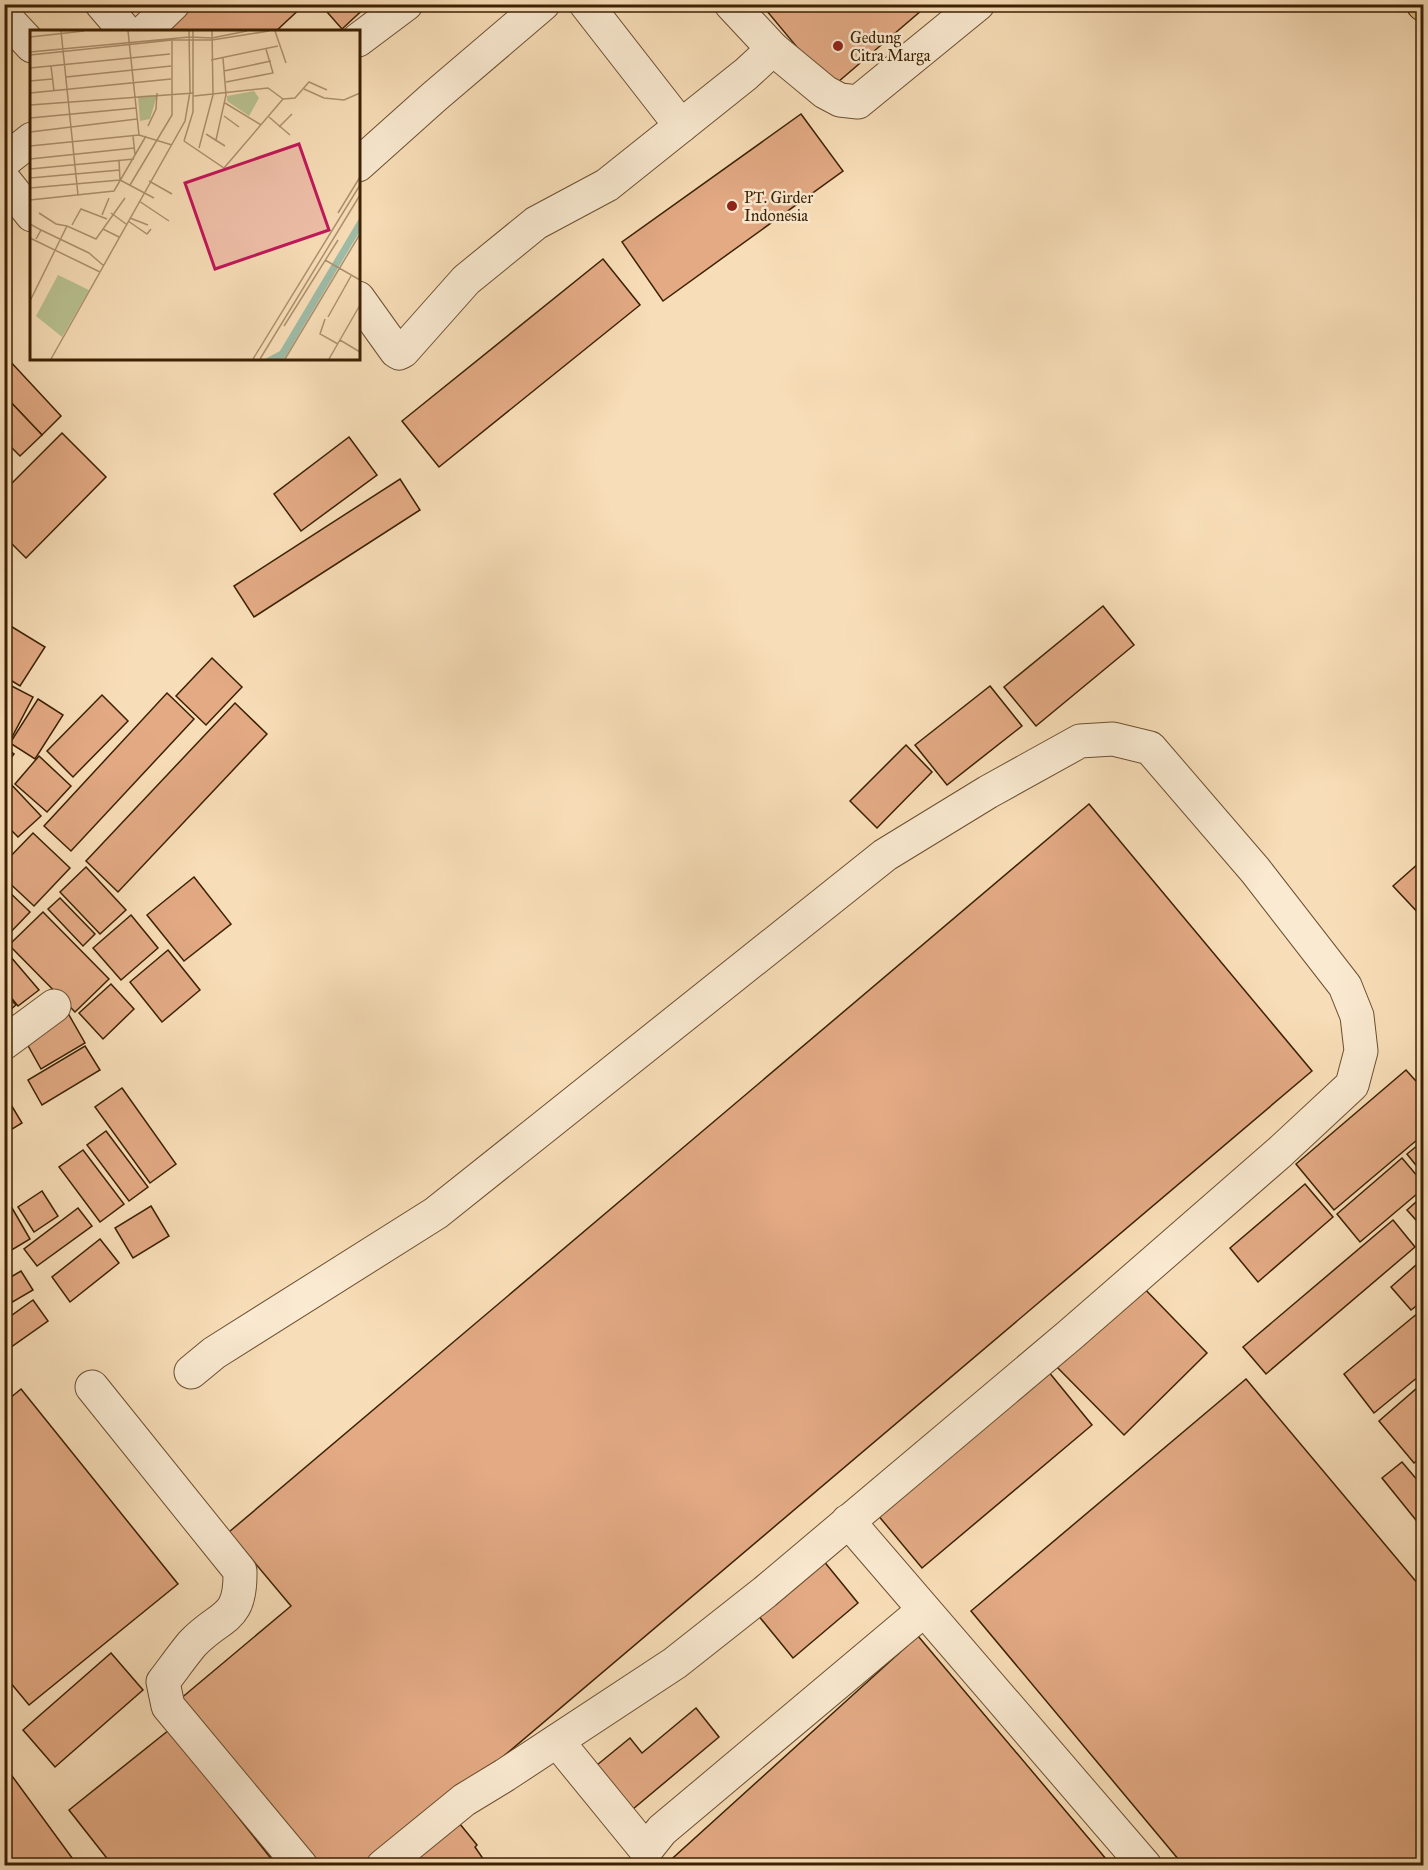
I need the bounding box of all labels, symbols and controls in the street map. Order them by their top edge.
place label: Gedung Citra Marga [850,28,931,66]
inset map [30,30,360,360]
marker: Gedung Citra Marga [831,39,845,53]
place label: PT. Girder Indonesia [744,188,813,225]
marker: PT. Girder Indonesia [725,199,739,213]

